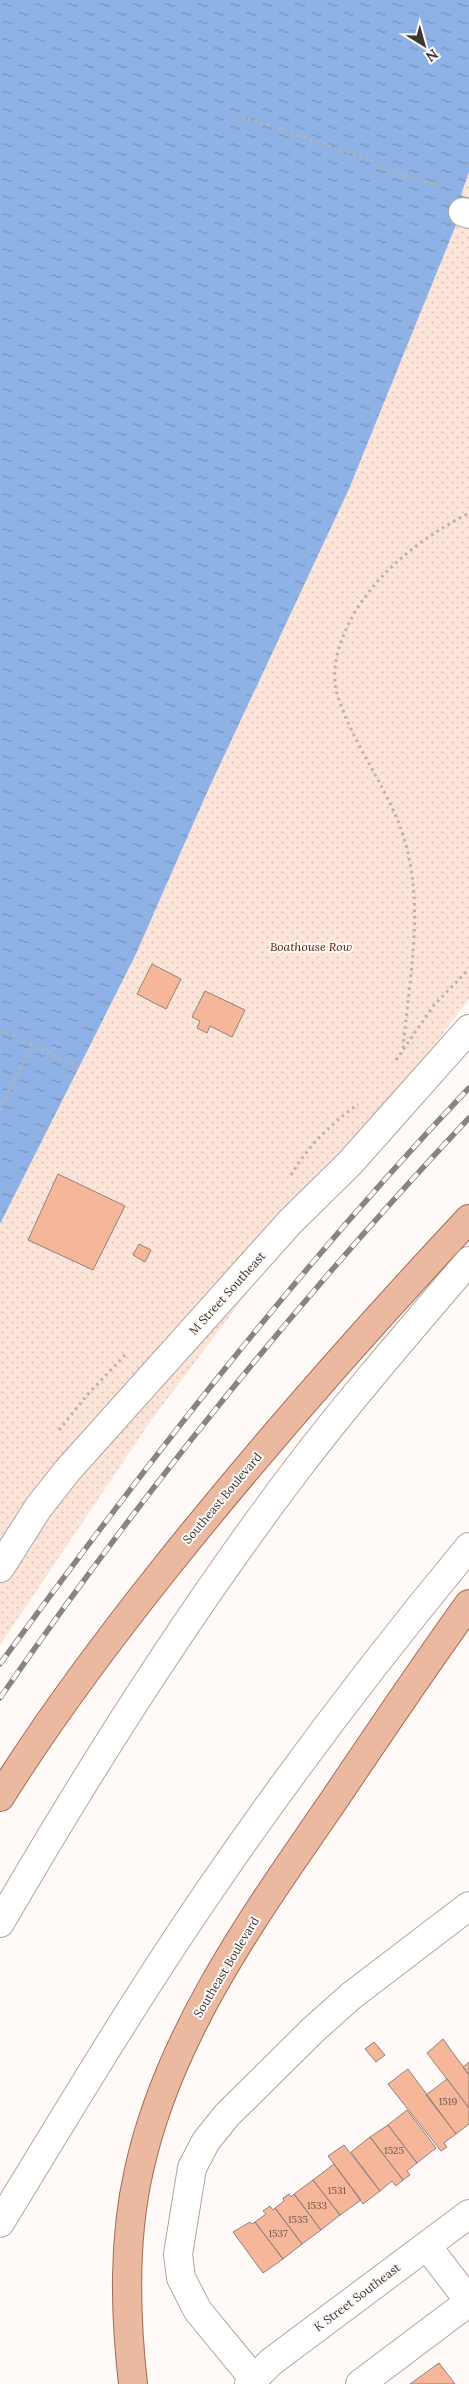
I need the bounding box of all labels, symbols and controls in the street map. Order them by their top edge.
north arrow [399,20,449,70]
text: N [422,45,442,66]
park label: Boathouse Row [270,939,352,954]
street label: M Street Southeast [186,1248,269,1338]
street label: Southeast Boulevard [179,1449,265,1547]
street label: Southeast Boulevard [190,1914,262,2020]
house number: 1519 [439,2095,457,2108]
house number: 1525 [384,2144,404,2157]
house number: 1531 [328,2184,347,2197]
house number: 1533 [307,2199,328,2212]
house number: 1535 [288,2213,308,2226]
house number: 1537 [268,2227,288,2240]
street label: K Street Southeast [311,2259,403,2334]

